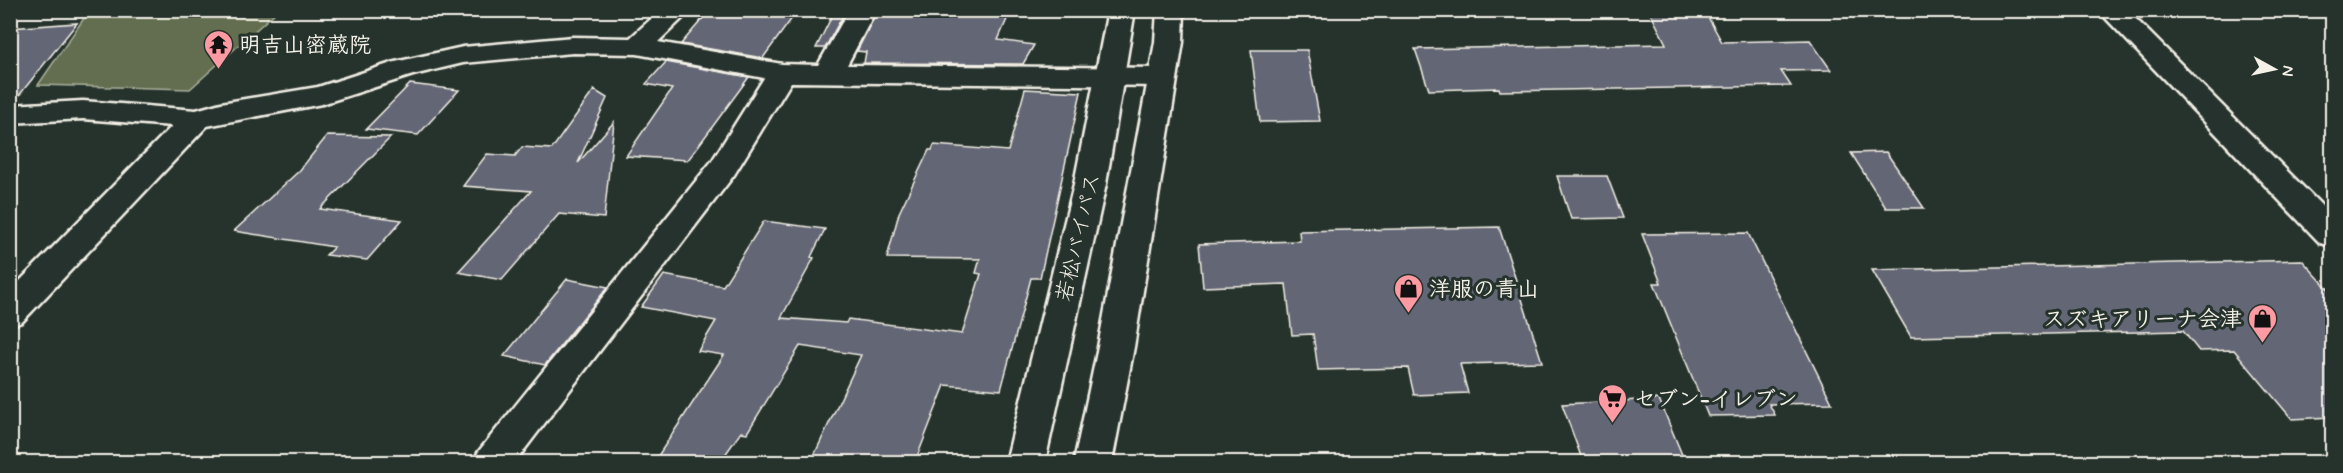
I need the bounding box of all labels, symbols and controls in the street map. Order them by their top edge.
temple icon: 明吉山密蔵院 [202,28,234,70]
place label: 明吉山密蔵院 [239,32,371,60]
north arrow [2244,39,2304,99]
text: N [2276,64,2299,78]
street label: 若松バイパス [1051,170,1107,305]
shop icon: 洋服の青山 [1392,272,1424,314]
place label: 洋服の青山 [1429,276,1539,304]
shop icon: スズキアリーナ会津 [2247,302,2279,344]
place label: スズキアリーナ会津 [2043,306,2242,334]
supermarket icon: セブン-イレブン [1597,382,1629,424]
place label: セブン-イレブン [1634,386,1798,414]

